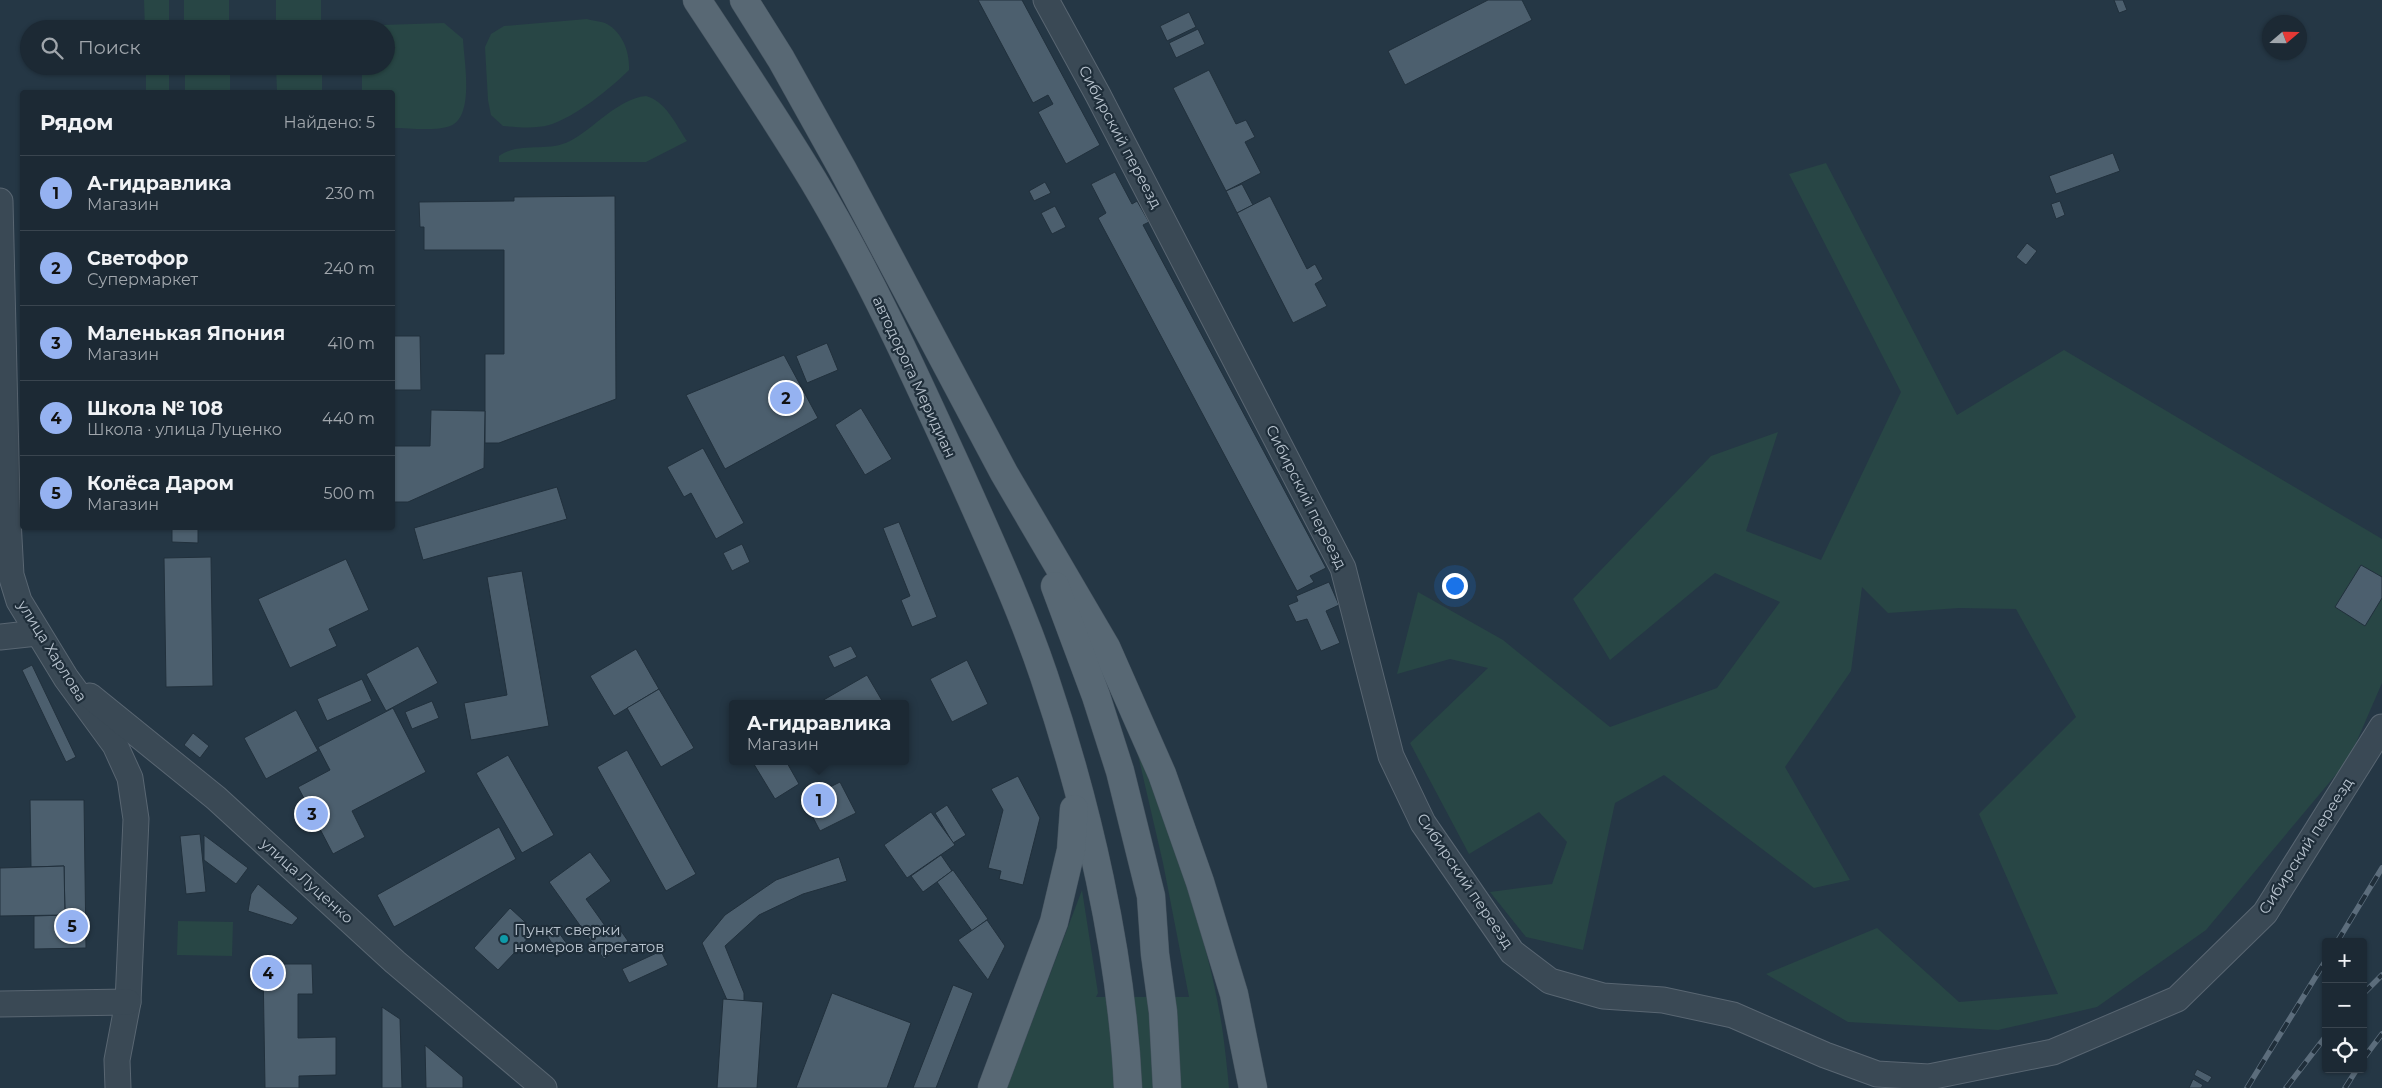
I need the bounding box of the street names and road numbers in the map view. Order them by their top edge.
street label: Сибирский переезд [1075,62,1166,212]
street label: автодорога Меридиан [869,293,960,461]
street label: Сибирский переезд [1262,421,1351,572]
street label: улица Харлова [13,596,91,705]
street label: Сибирский переезд [2254,774,2357,918]
street label: Сибирский переезд [1413,809,1518,952]
street label: улица Луценко [256,833,358,927]

